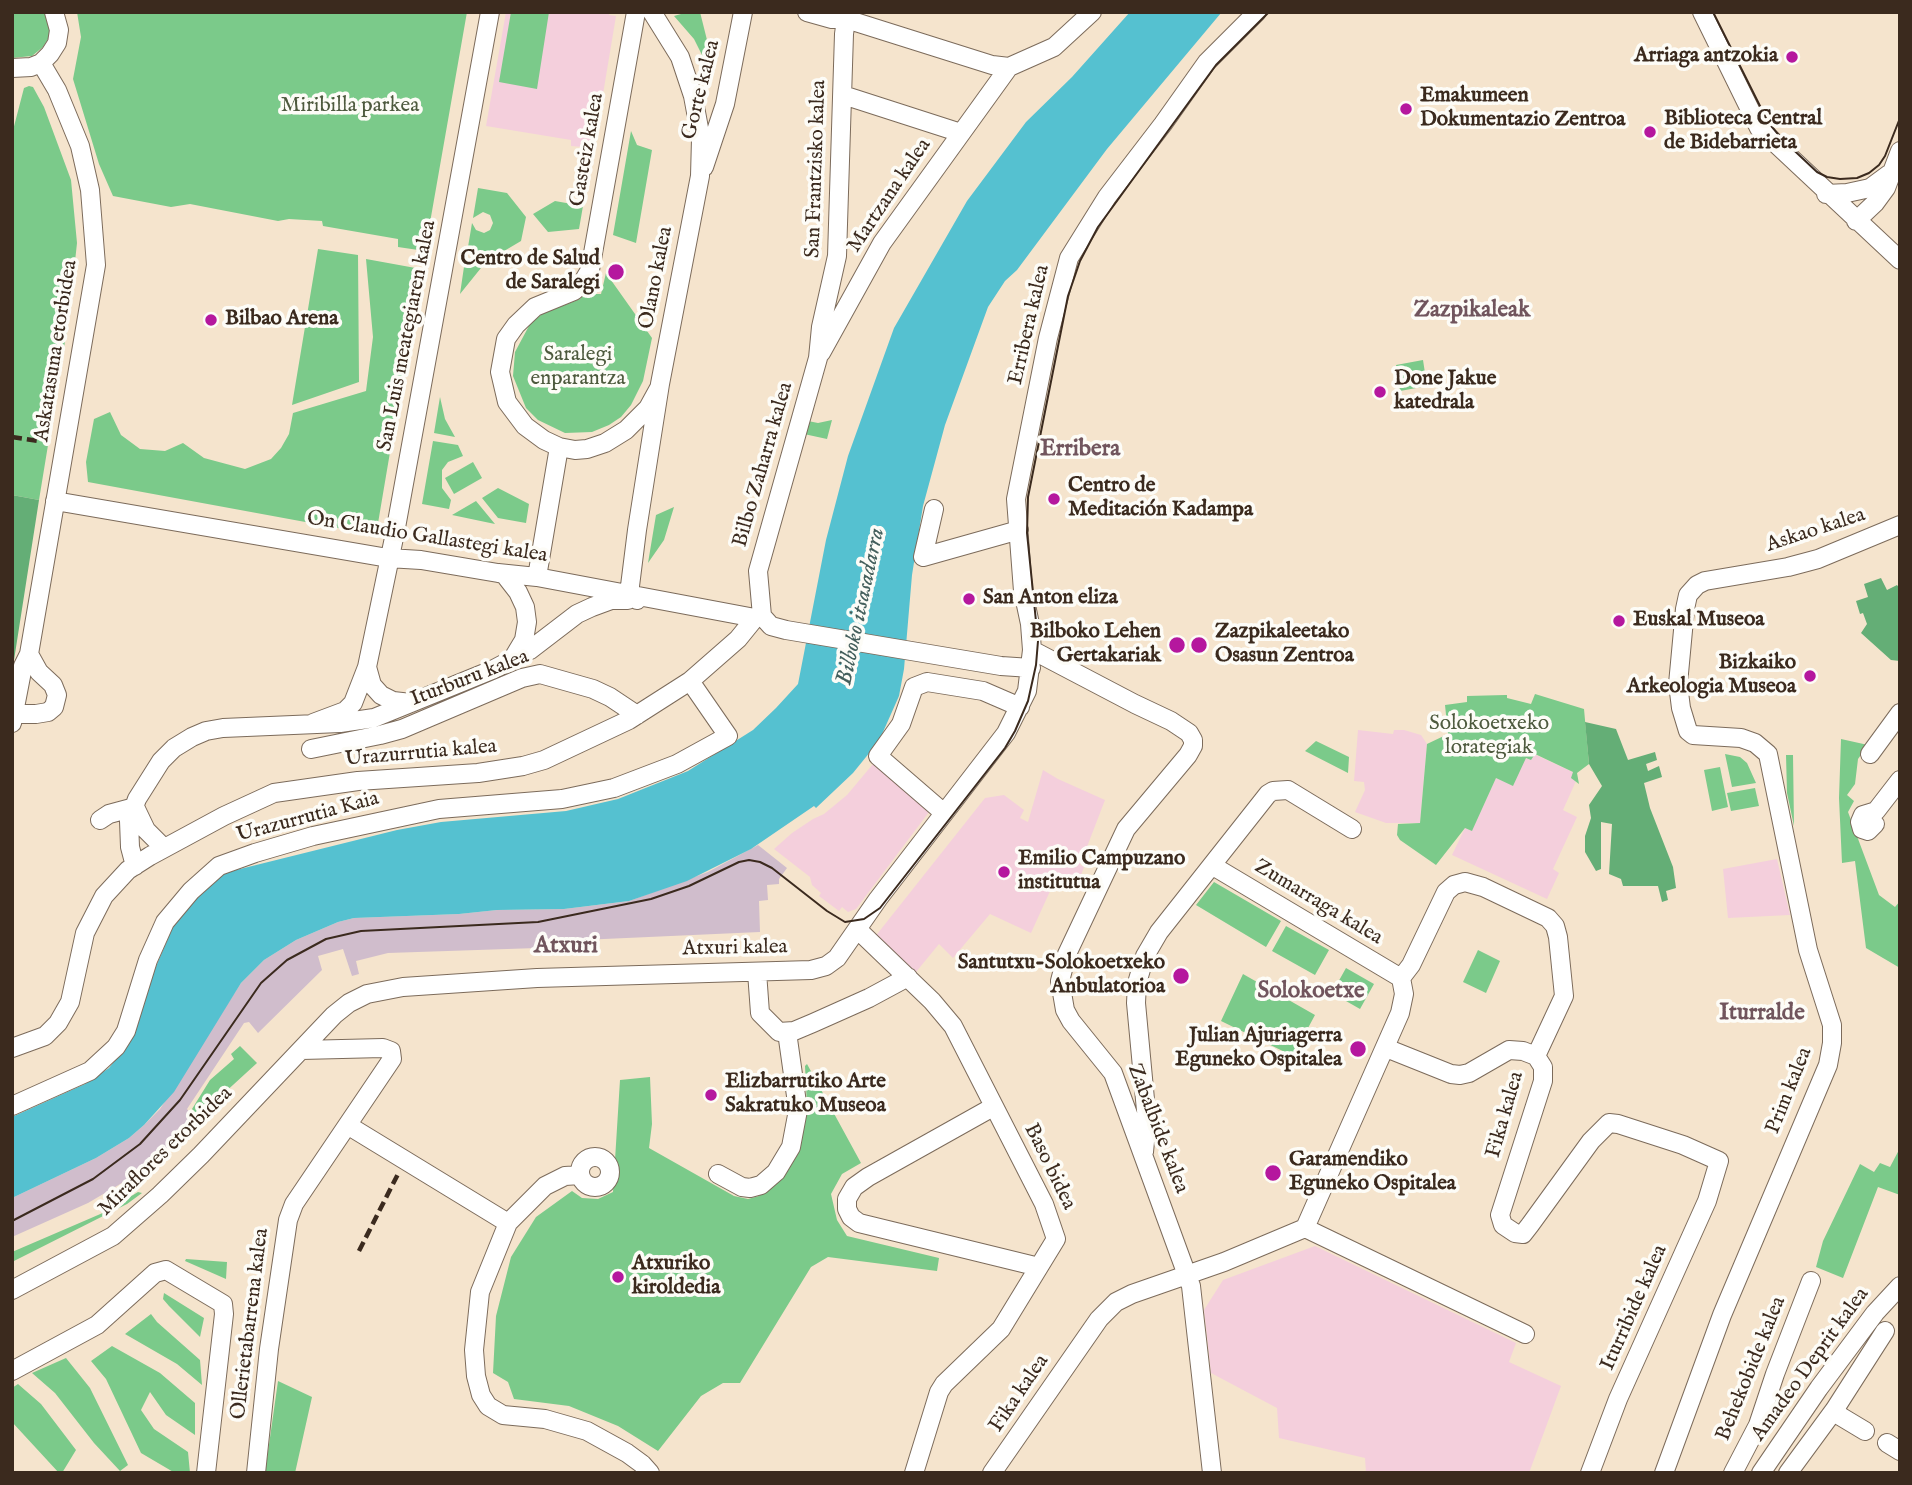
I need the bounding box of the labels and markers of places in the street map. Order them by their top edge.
place label: Arriaga antzokia [1634,44,1778,70]
marker: Arriaga antzokia [1784,49,1800,65]
place label: Emakumeen Dokumentazio Zentroa [1420,84,1625,134]
marker: Emakumeen Dokumentazio Zentroa [1398,101,1414,117]
place label: Biblioteca Central de Bidebarrieta [1664,107,1822,157]
marker: Biblioteca Central de Bidebarrieta [1642,124,1658,140]
place label: Centro de Salud de Saralegi [460,247,600,297]
marker: Centro de Salud de Saralegi [606,262,626,282]
place label: Bilbao Arena [225,307,338,333]
marker: Bilbao Arena [203,312,219,328]
place label: Done Jakue katedrala [1394,367,1496,417]
marker: Done Jakue katedrala [1372,384,1388,400]
place label: Centro de Meditación Kadampa [1068,474,1253,524]
marker: Centro de Meditación Kadampa [1046,491,1062,507]
place label: San Anton eliza [983,586,1118,612]
marker: San Anton eliza [961,591,977,607]
place label: Euskal Museoa [1633,608,1764,634]
marker: Euskal Museoa [1611,613,1627,629]
place label: Bilboko Lehen Gertakariak [1030,620,1161,670]
place label: Zazpikaleetako Osasun Zentroa [1215,620,1354,670]
marker: Bilboko Lehen Gertakariak [1167,635,1187,655]
marker: Zazpikaleetako Osasun Zentroa [1189,635,1209,655]
place label: Bizkaiko Arkeologia Museoa [1627,651,1796,701]
marker: Bizkaiko Arkeologia Museoa [1802,668,1818,684]
place label: Emilio Campuzano institutua [1018,847,1185,897]
marker: Emilio Campuzano institutua [996,864,1012,880]
place label: Santutxu-Solokoetxeko Anbulatorioa [958,951,1165,1001]
marker: Santutxu-Solokoetxeko Anbulatorioa [1171,966,1191,986]
place label: Julian Ajuriagerra Eguneko Ospitalea [1175,1024,1342,1074]
marker: Julian Ajuriagerra Eguneko Ospitalea [1348,1039,1368,1059]
place label: Elizbarrutiko Arte Sakratuko Museoa [725,1070,886,1120]
marker: Elizbarrutiko Arte Sakratuko Museoa [703,1087,719,1103]
place label: Garamendiko Eguneko Ospitalea [1289,1148,1456,1198]
marker: Garamendiko Eguneko Ospitalea [1263,1163,1283,1183]
place label: Atxuriko kiroldedia [632,1252,720,1302]
marker: Atxuriko kiroldedia [610,1269,626,1285]

